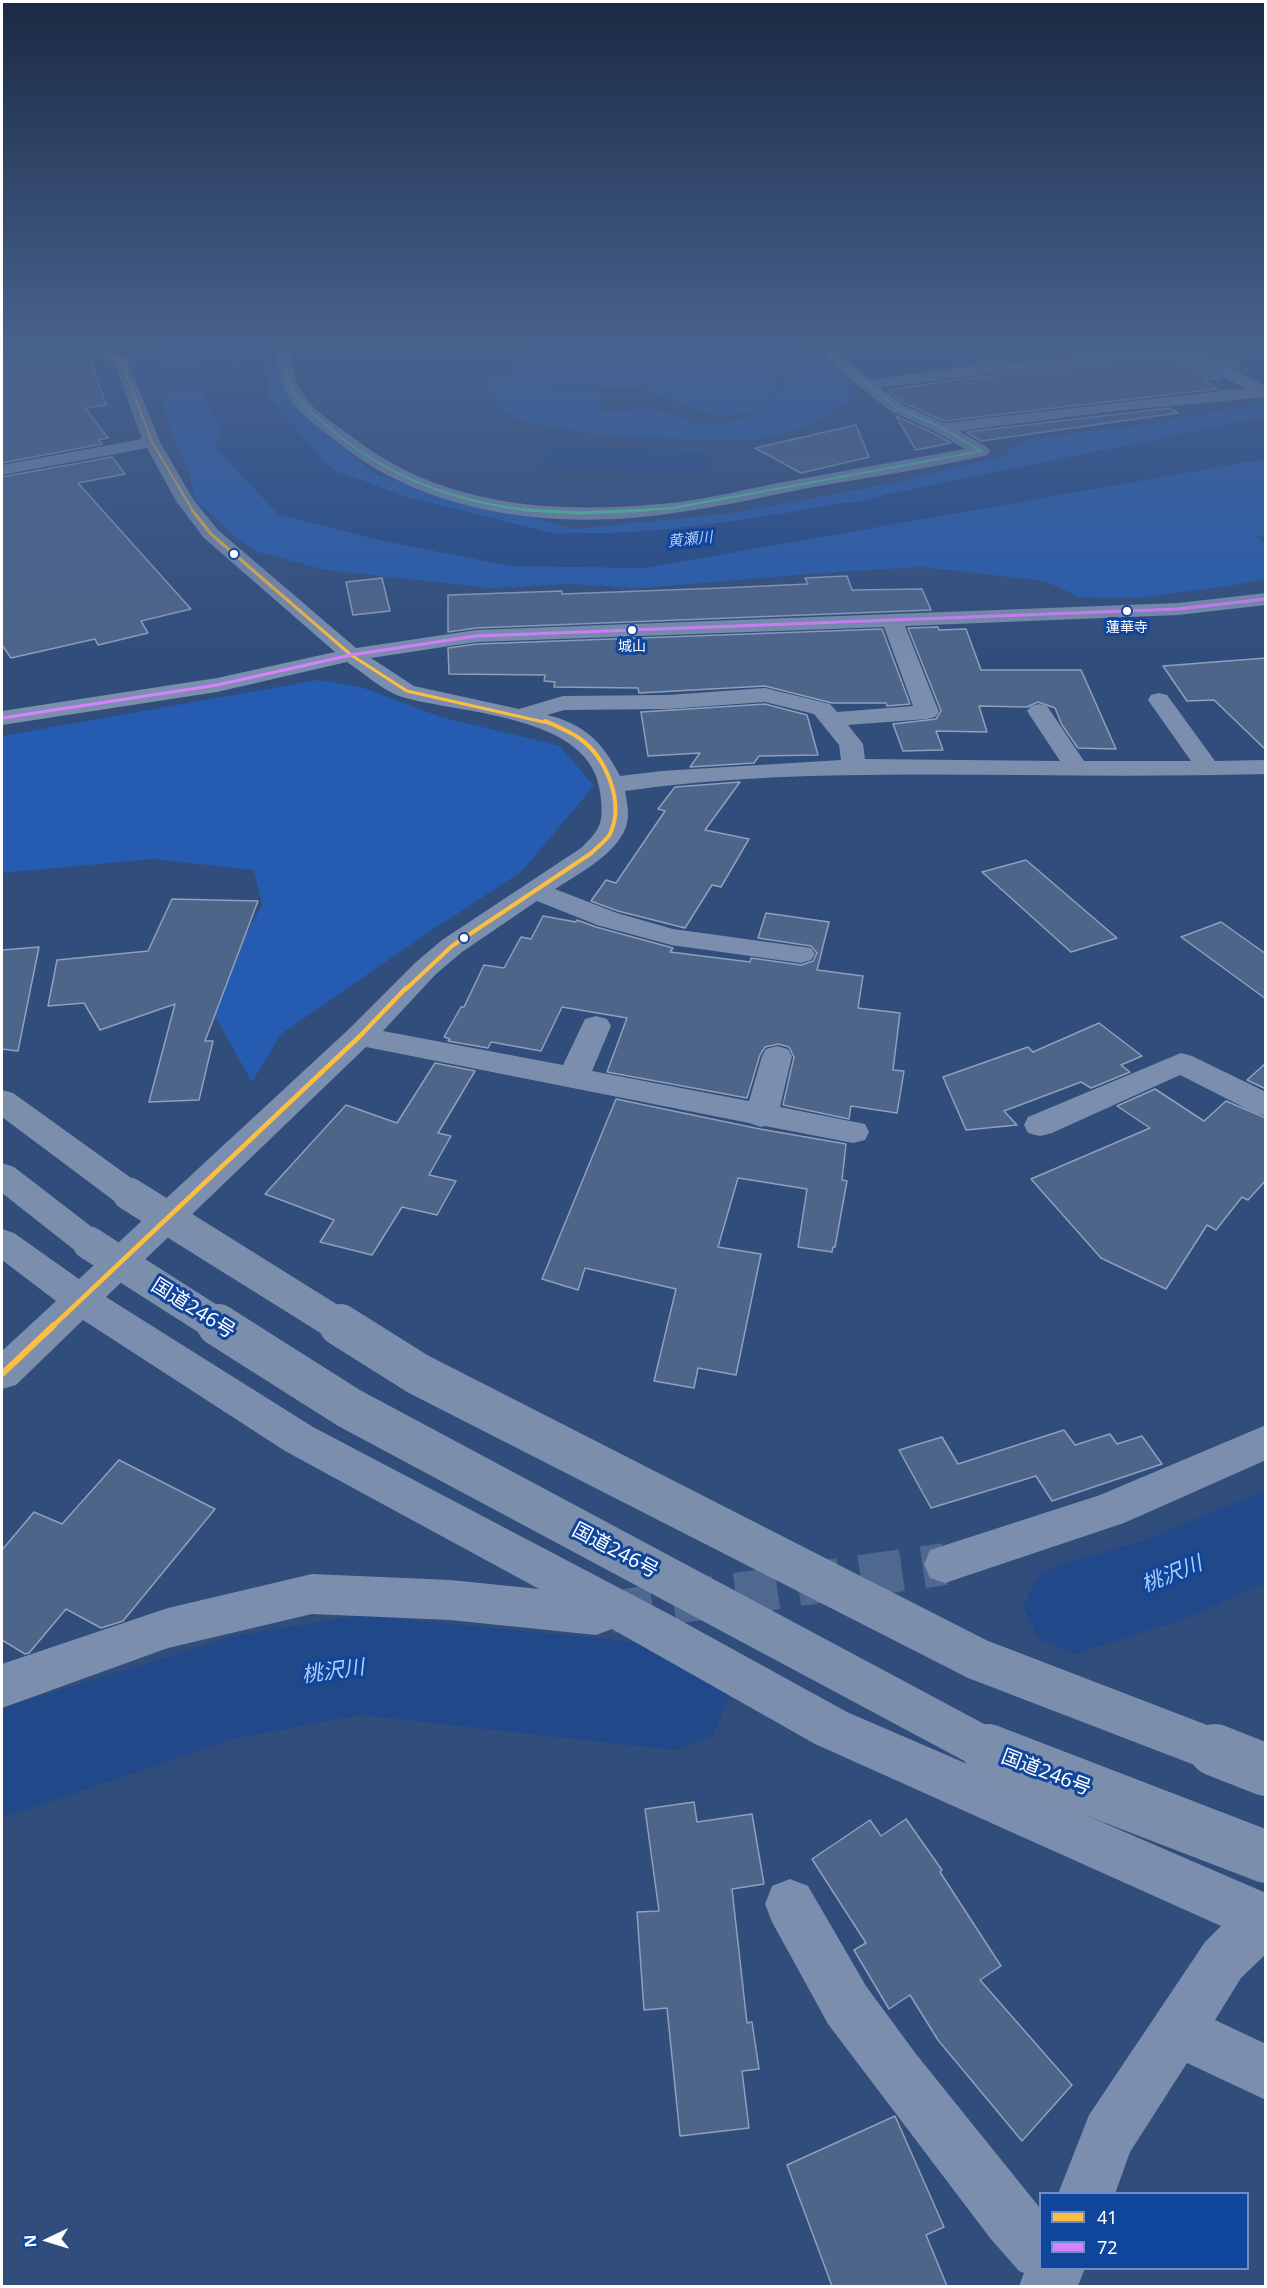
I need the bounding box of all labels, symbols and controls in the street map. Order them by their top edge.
water label: 黄瀬川 [667,529,713,551]
unlabelled marker [228,548,240,560]
marker: 蓮華寺 [1121,605,1133,617]
place label: 蓮華寺 [1106,620,1148,636]
marker: 城山 [626,624,638,636]
place label: 城山 [618,639,646,655]
unlabelled marker [458,932,470,944]
street label: 国道246号 [147,1274,239,1344]
street label: 国道246号 [568,1518,662,1584]
water label: 桃沢川 [1138,1552,1206,1598]
water label: 桃沢川 [300,1655,366,1689]
street label: 国道246号 [998,1745,1094,1801]
legend [1039,2192,1249,2270]
text: 41 [1097,2205,1118,2229]
north arrow [18,2210,78,2270]
text: N [19,2234,41,2249]
text: 72 [1097,2235,1118,2259]

